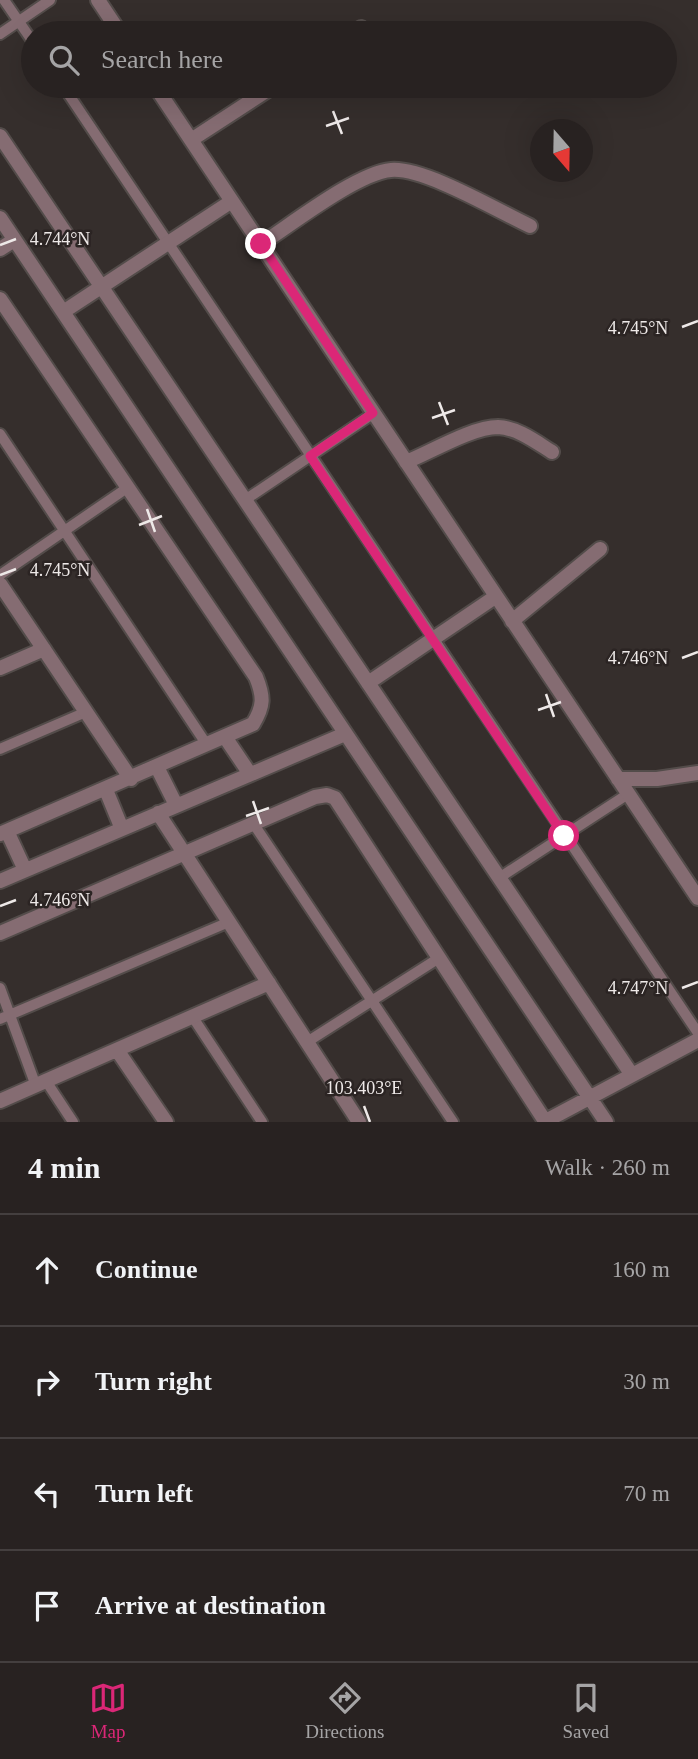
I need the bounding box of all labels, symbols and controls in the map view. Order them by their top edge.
search box [21,21,677,98]
icon: search [45,41,83,79]
text: Search here [101,45,223,74]
north arrow [530,119,593,182]
route end [245,228,276,259]
text: 4.744°N [30,229,90,249]
text: 4.745°N [608,318,668,338]
text: 4.745°N [30,560,90,580]
text: 4.746°N [608,648,668,668]
route start [548,820,579,851]
text: 4.746°N [30,890,90,910]
text: 4.747°N [608,978,668,998]
text: 103.403°E [326,1078,402,1098]
text: 4 min [28,1151,101,1184]
text: Walk · 260 m [545,1155,670,1180]
icon: ahead [28,1251,66,1289]
text: Continue [95,1255,198,1284]
text: 160 m [612,1257,670,1282]
icon: right [28,1363,66,1401]
text: Turn right [95,1367,212,1396]
text: 30 m [623,1369,670,1394]
icon: left [28,1475,66,1513]
text: Turn left [95,1479,193,1508]
text: 70 m [623,1481,670,1506]
icon: arrive [28,1587,66,1625]
text: Arrive at destination [95,1591,326,1620]
tab: Map [89,1679,127,1743]
tab: Directions [305,1679,384,1743]
tab: Saved [562,1679,609,1743]

